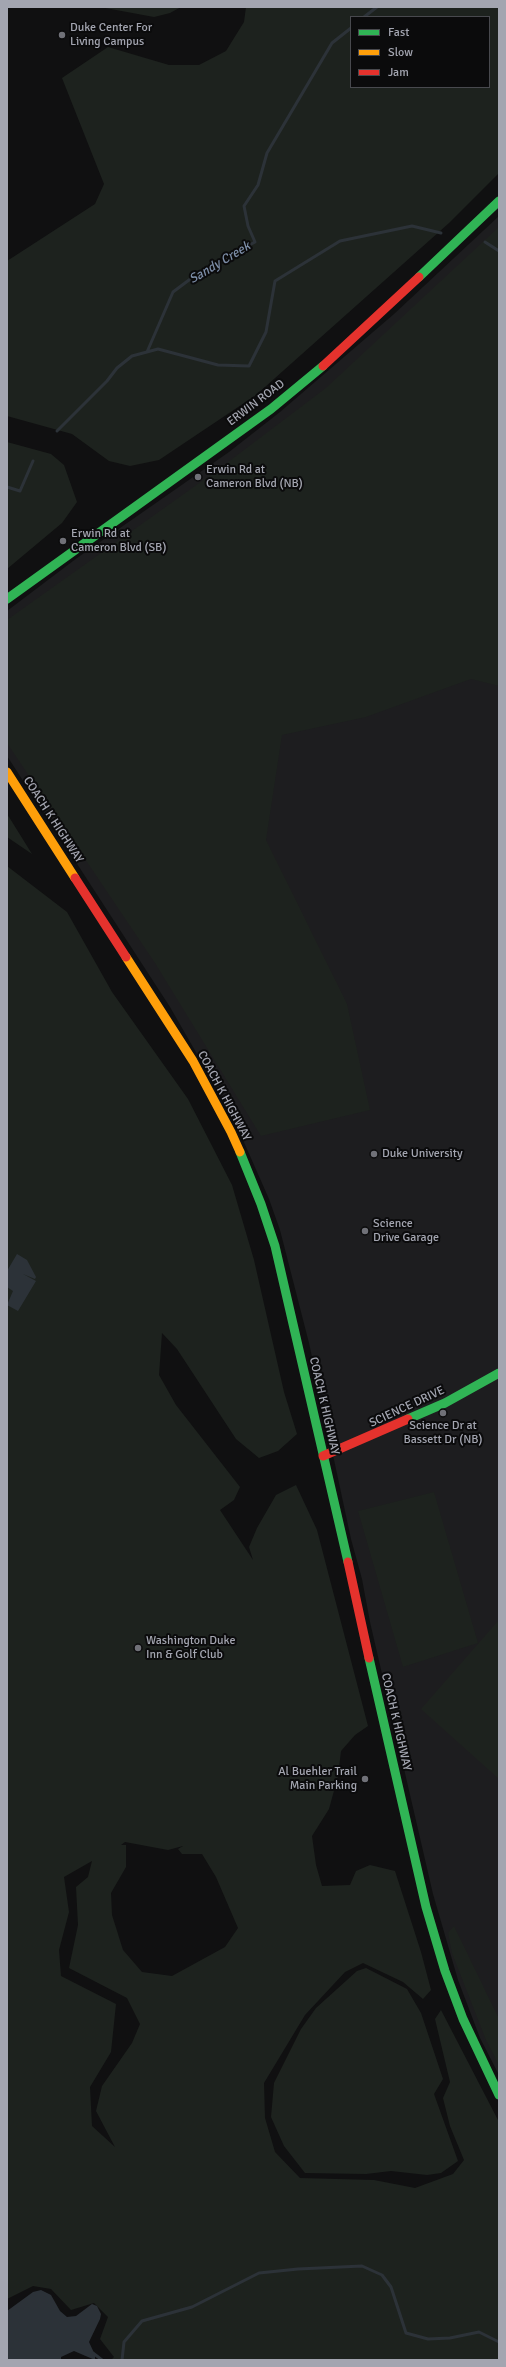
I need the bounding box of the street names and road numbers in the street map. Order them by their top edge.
street label: ERWIN ROAD [224,377,288,429]
street label: COACH K HIGHWAY [20,774,86,866]
street label: COACH K HIGHWAY [194,1049,254,1143]
street label: COACH K HIGHWAY [306,1356,342,1456]
street label: SCIENCE DRIVE [367,1383,447,1431]
street label: COACH K HIGHWAY [378,1672,414,1772]

